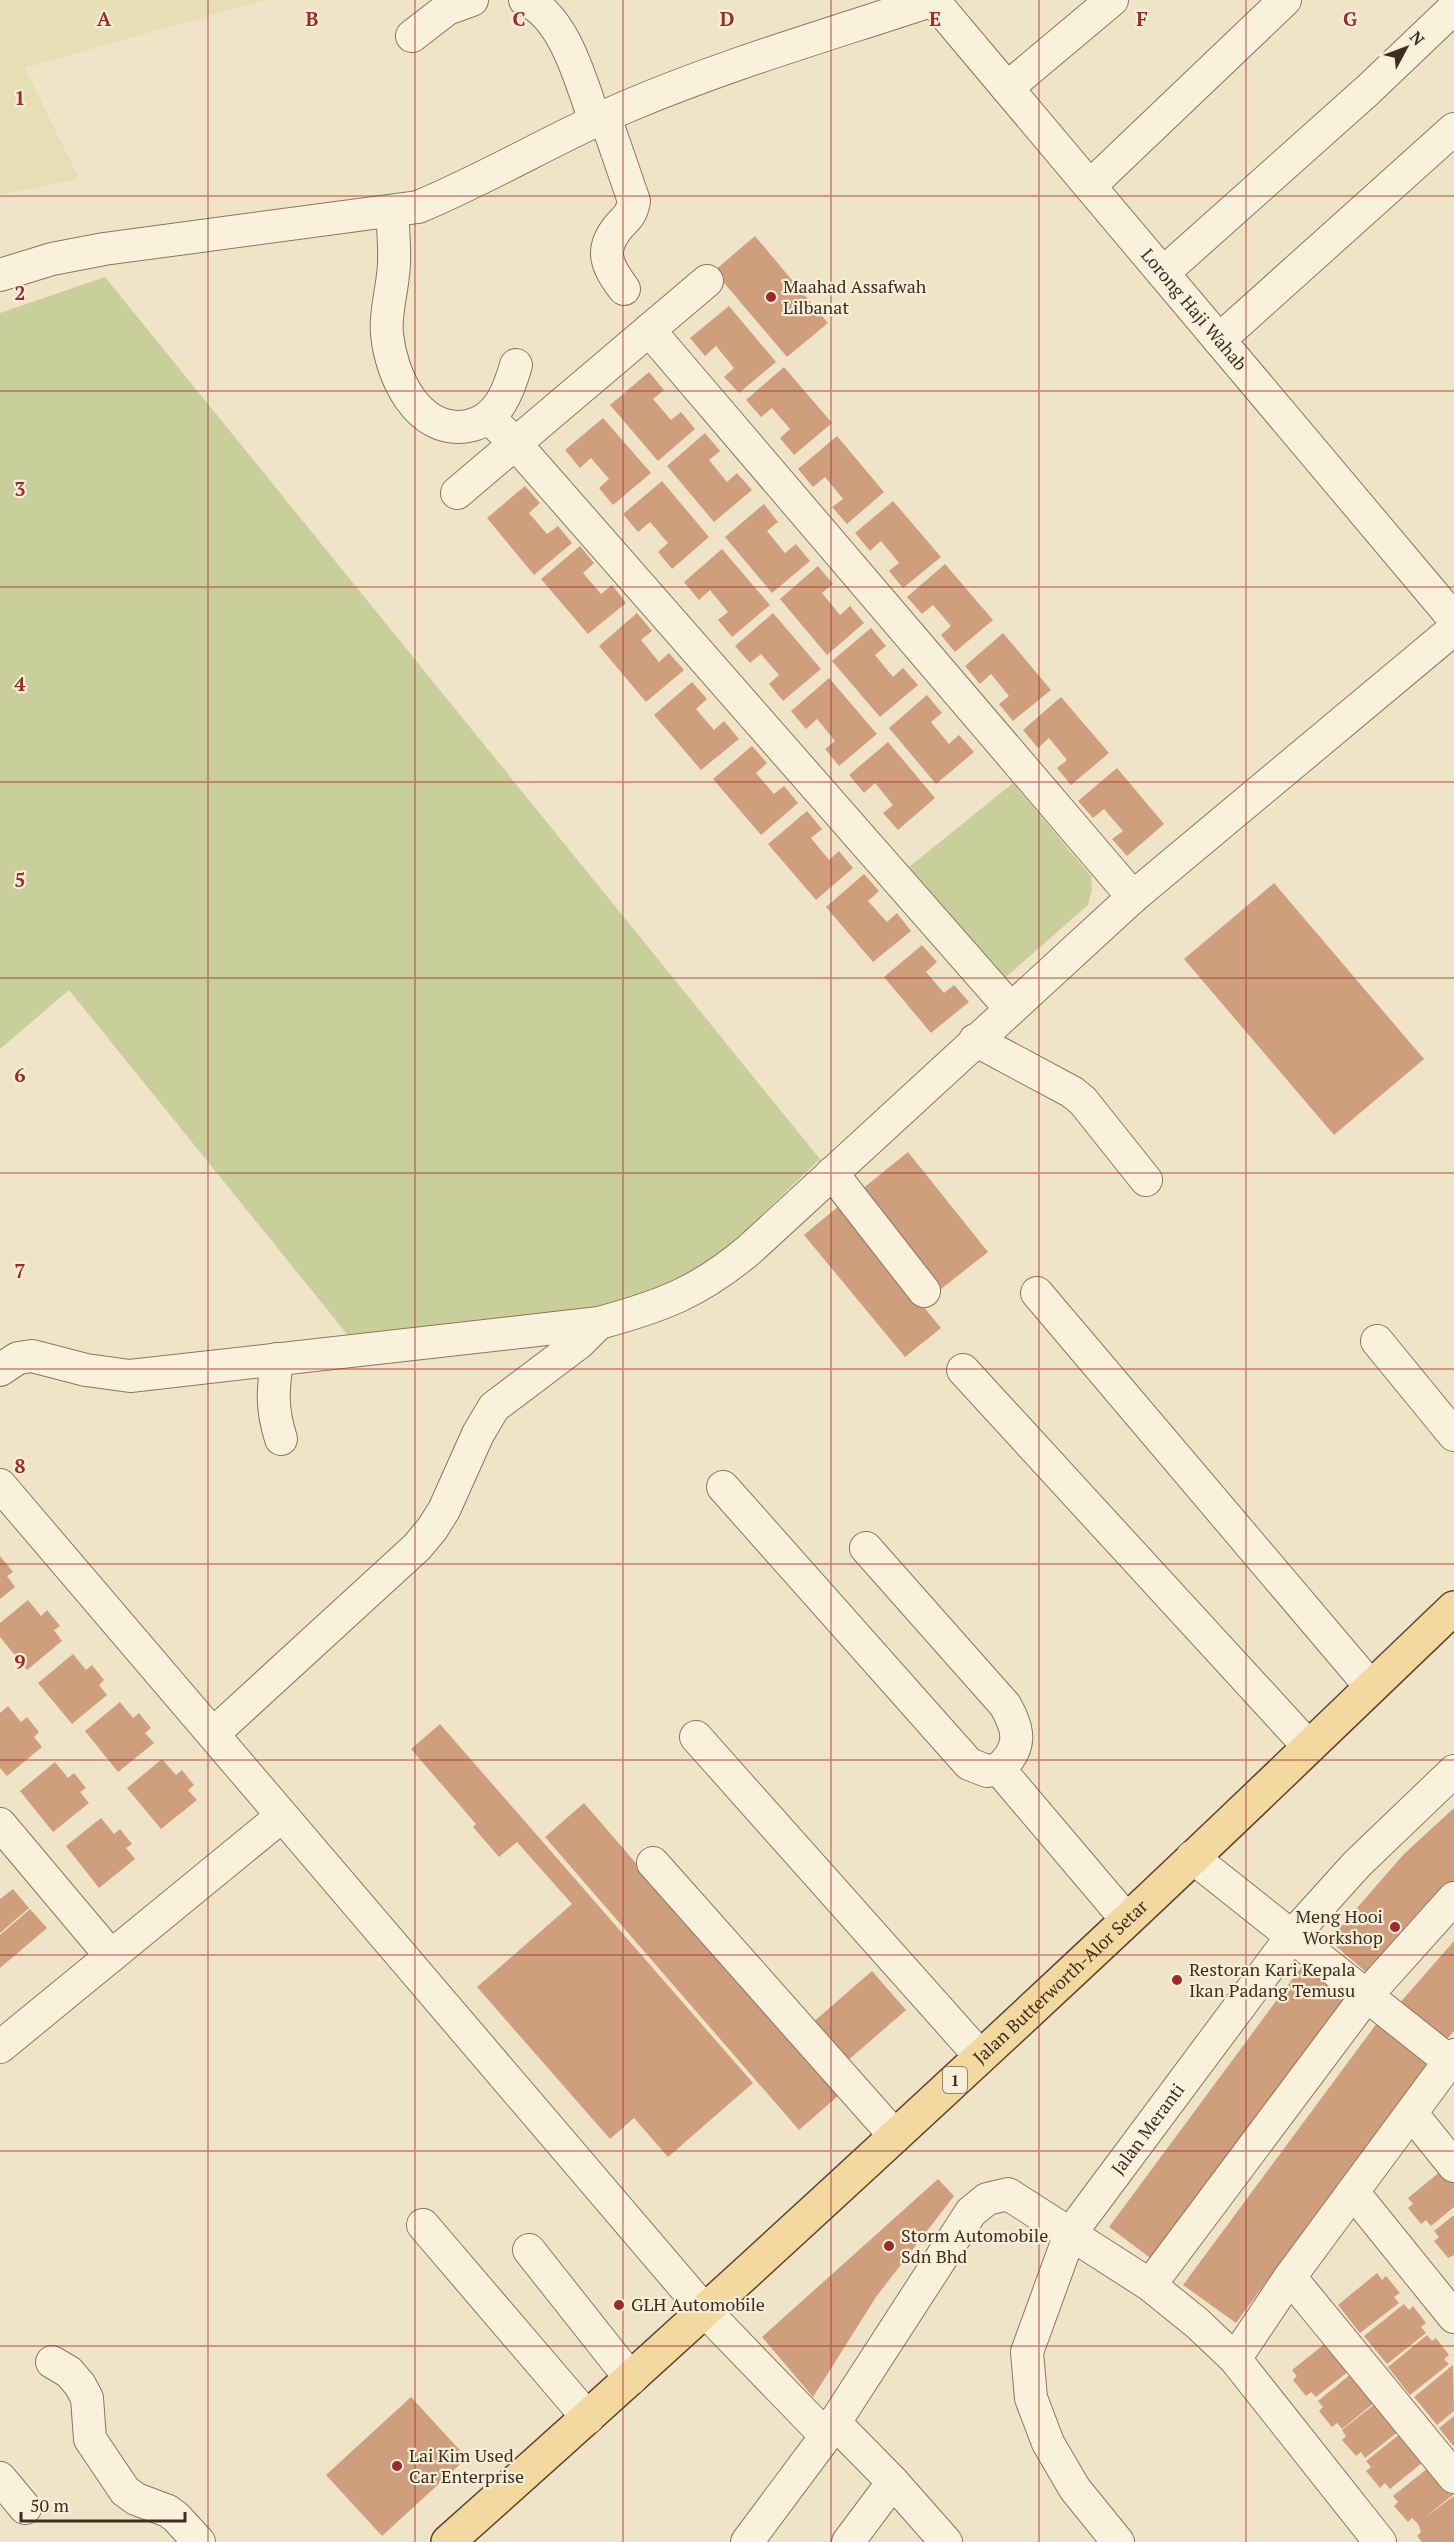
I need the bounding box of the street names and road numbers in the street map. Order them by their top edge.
street label: Lorong Haji Wahab [1136,243,1253,376]
street label: Jalan Butterworth-Alor Setar [968,1894,1152,2069]
road number: 1 [943,2067,967,2093]
street label: Jalan Meranti [1105,2078,1189,2179]

